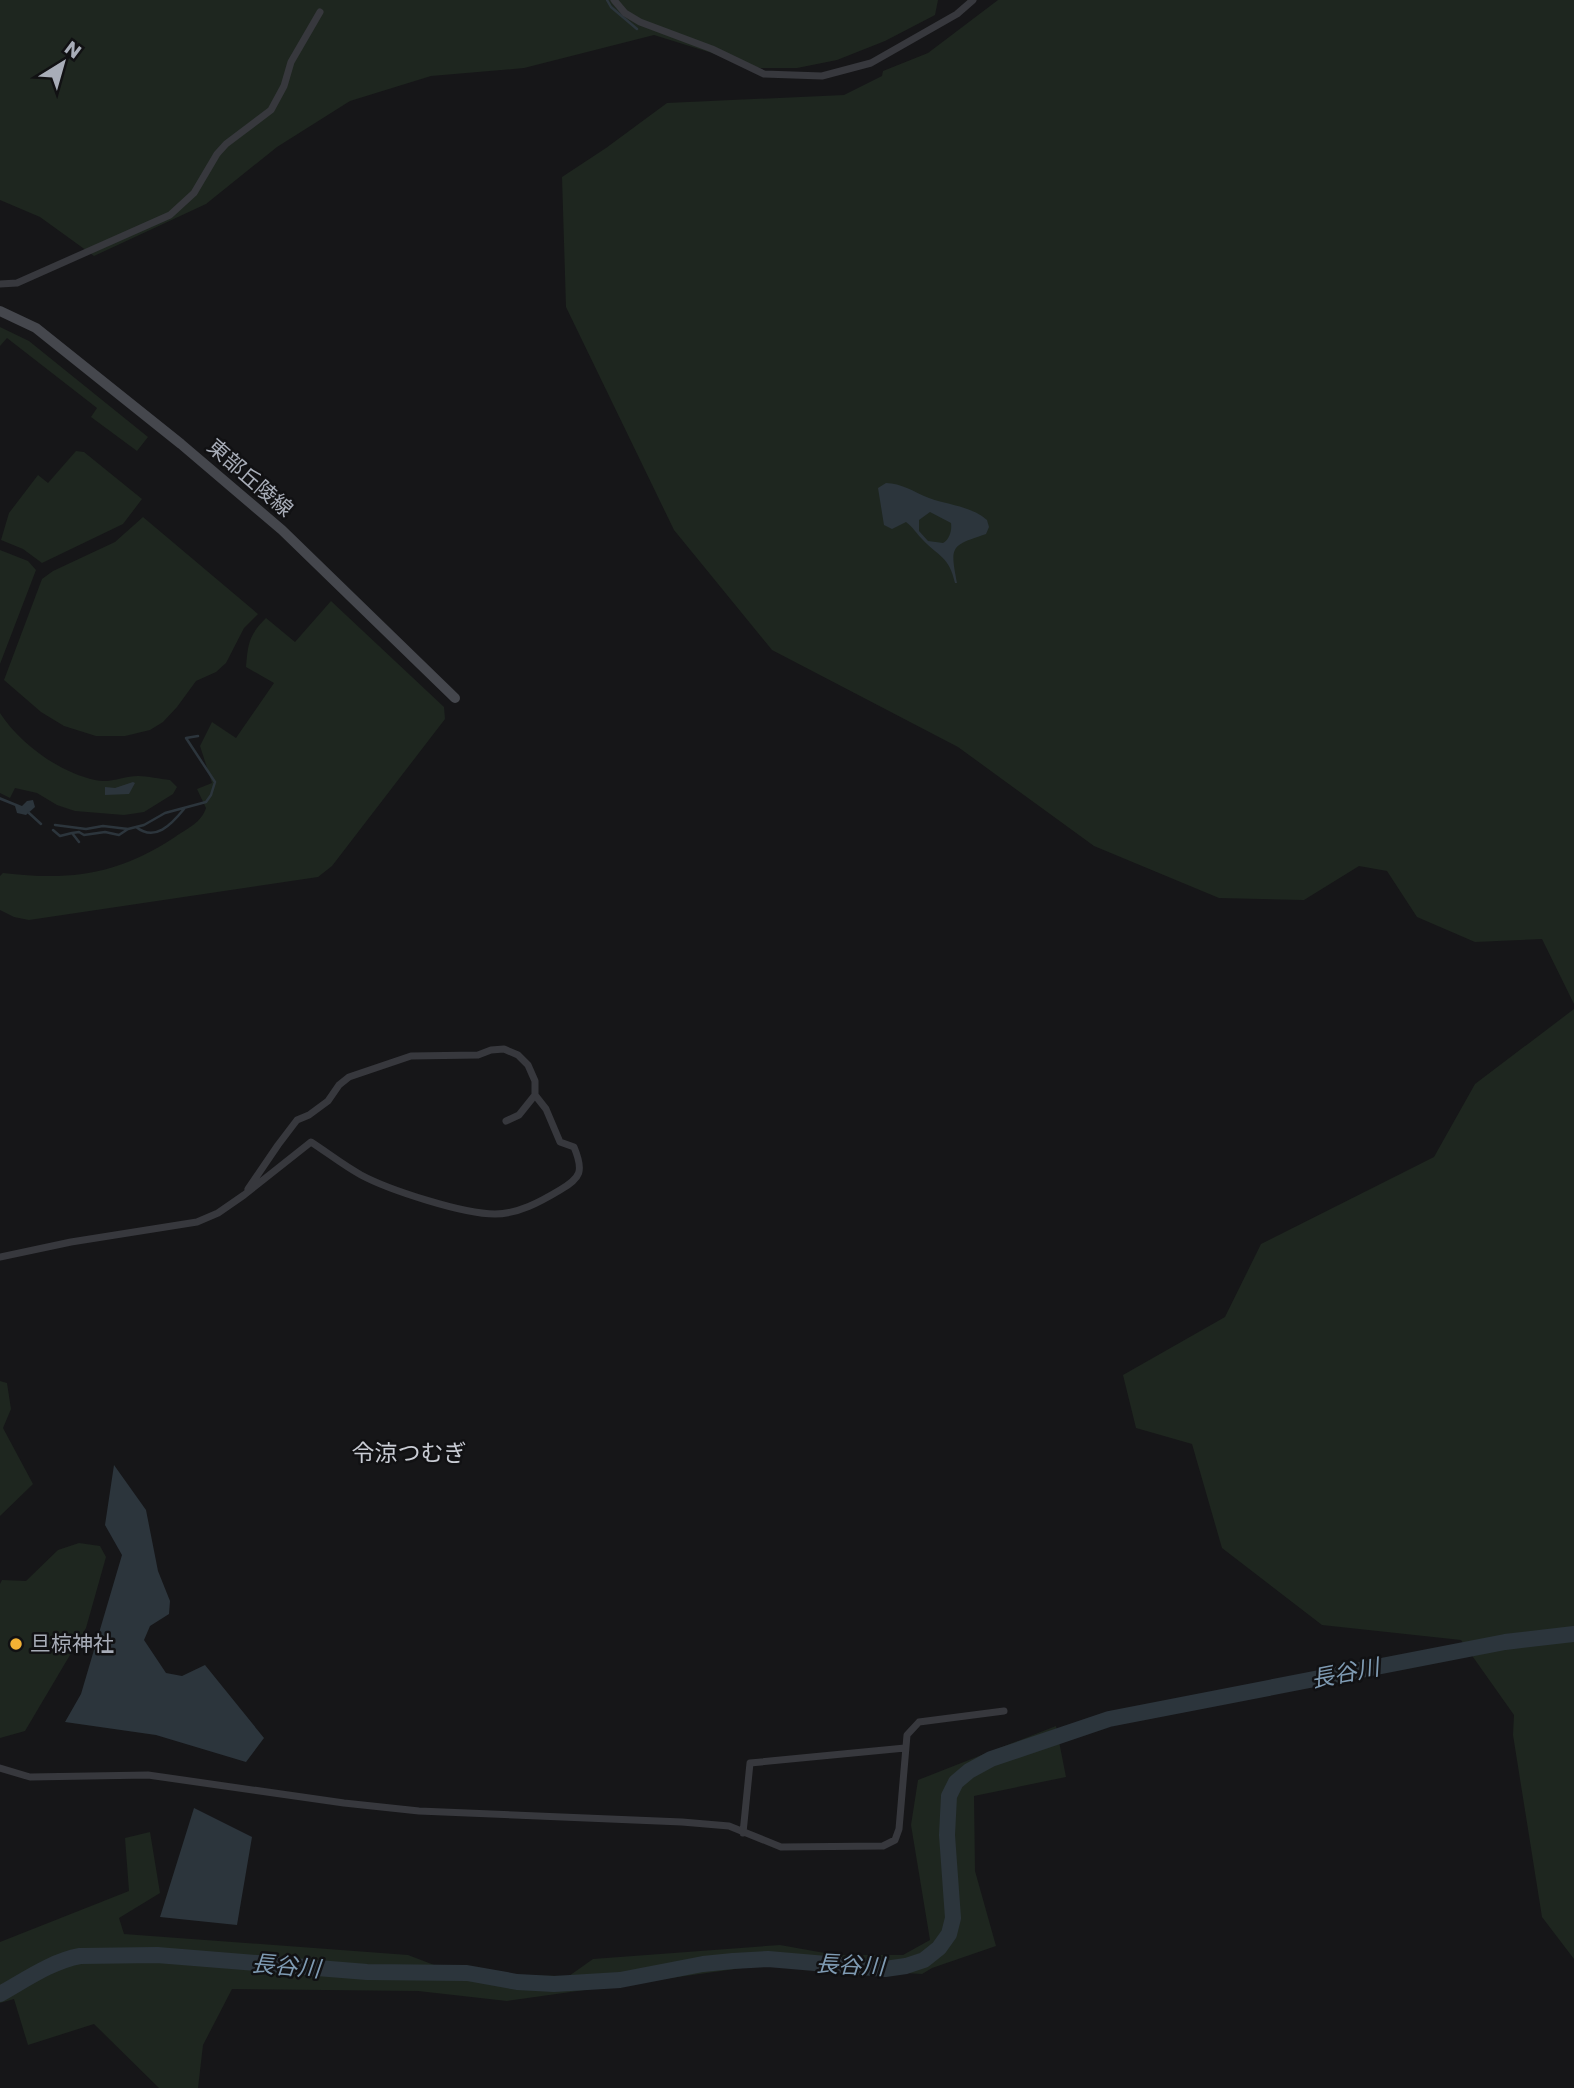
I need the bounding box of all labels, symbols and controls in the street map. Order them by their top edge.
north arrow [28,28,98,98]
text: N [59,35,87,65]
street label: 東部丘陵線 [201,432,299,523]
district label: 令涼つむぎ [352,1437,467,1469]
place label: 旦椋神社 [30,1629,114,1658]
marker: 旦椋神社 [8,1636,24,1652]
water label: 長谷川 [1308,1650,1385,1695]
water label: 長谷川 [250,1947,325,1985]
water label: 長谷川 [815,1947,888,1983]

